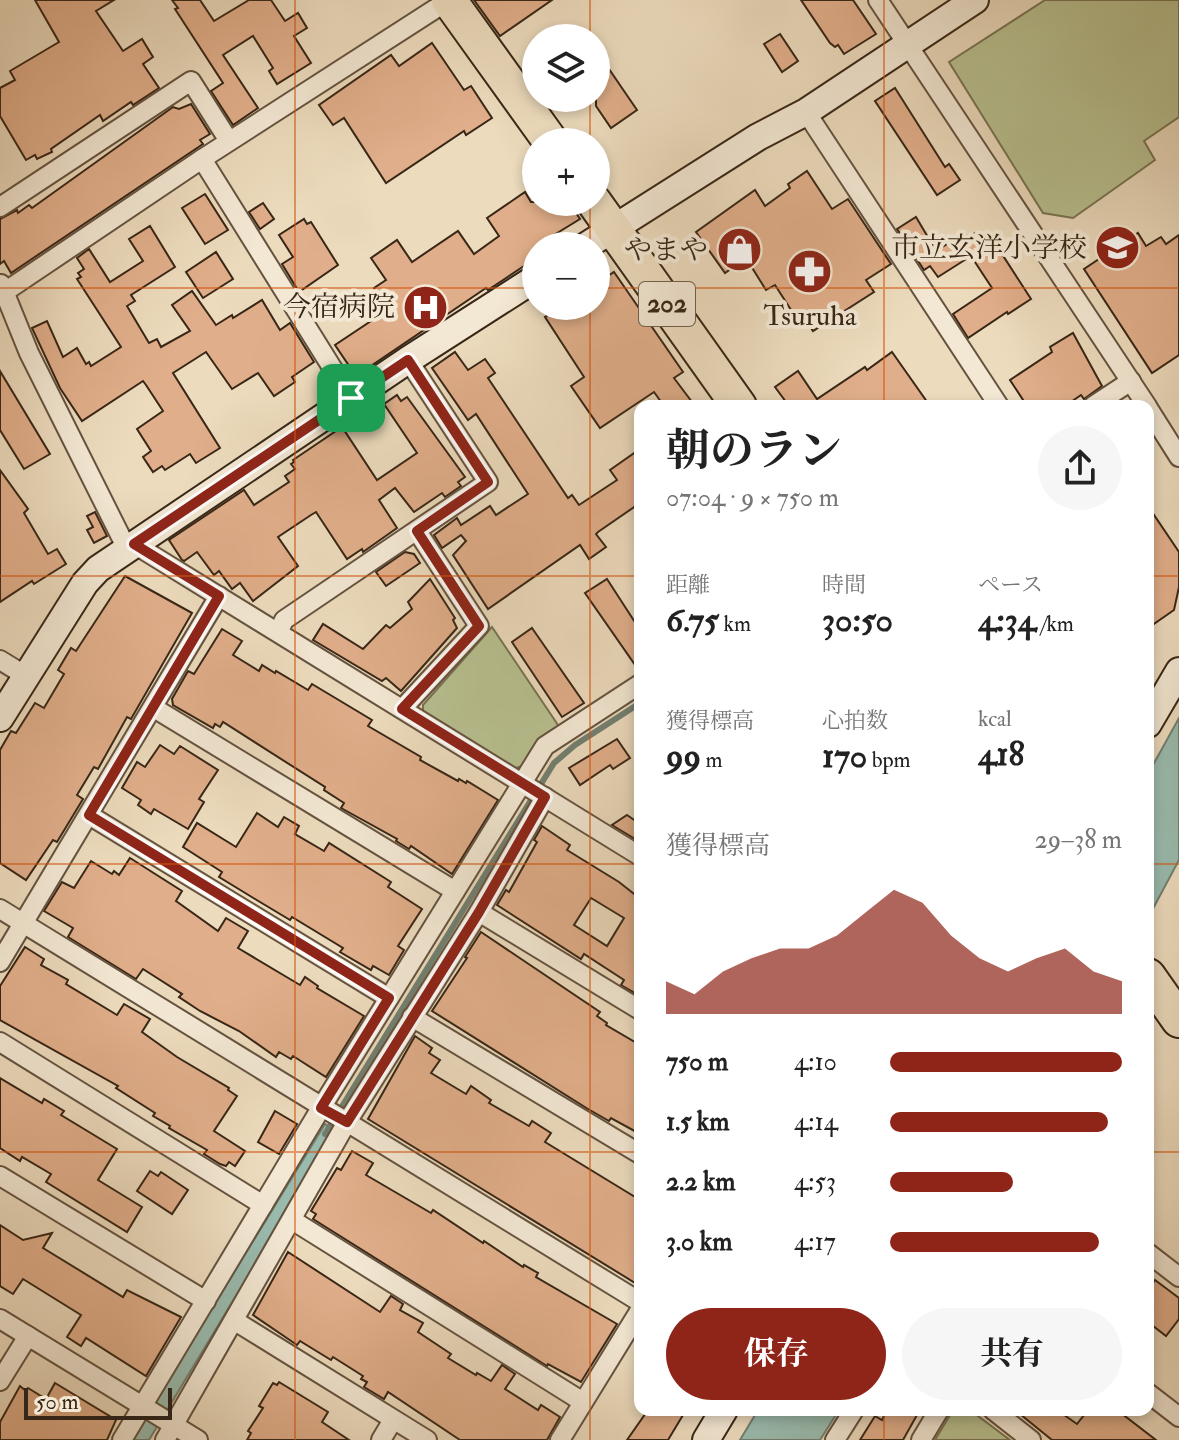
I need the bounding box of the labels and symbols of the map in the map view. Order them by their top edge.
school or university icon: 市立玄洋小学校 [1094,224,1142,272]
shop icon: やまや [715,226,763,274]
place label: 市立玄洋小学校 [891,231,1087,266]
place label: やまや [624,233,708,268]
pharmacy icon: Tsuruha [786,248,834,296]
road number: 202 [639,282,695,326]
hospital icon: 今宿病院 [402,283,450,331]
place label: 今宿病院 [283,290,395,325]
place label: Tsuruha [763,299,857,334]
pin [317,364,385,432]
scale bar [24,1384,172,1420]

